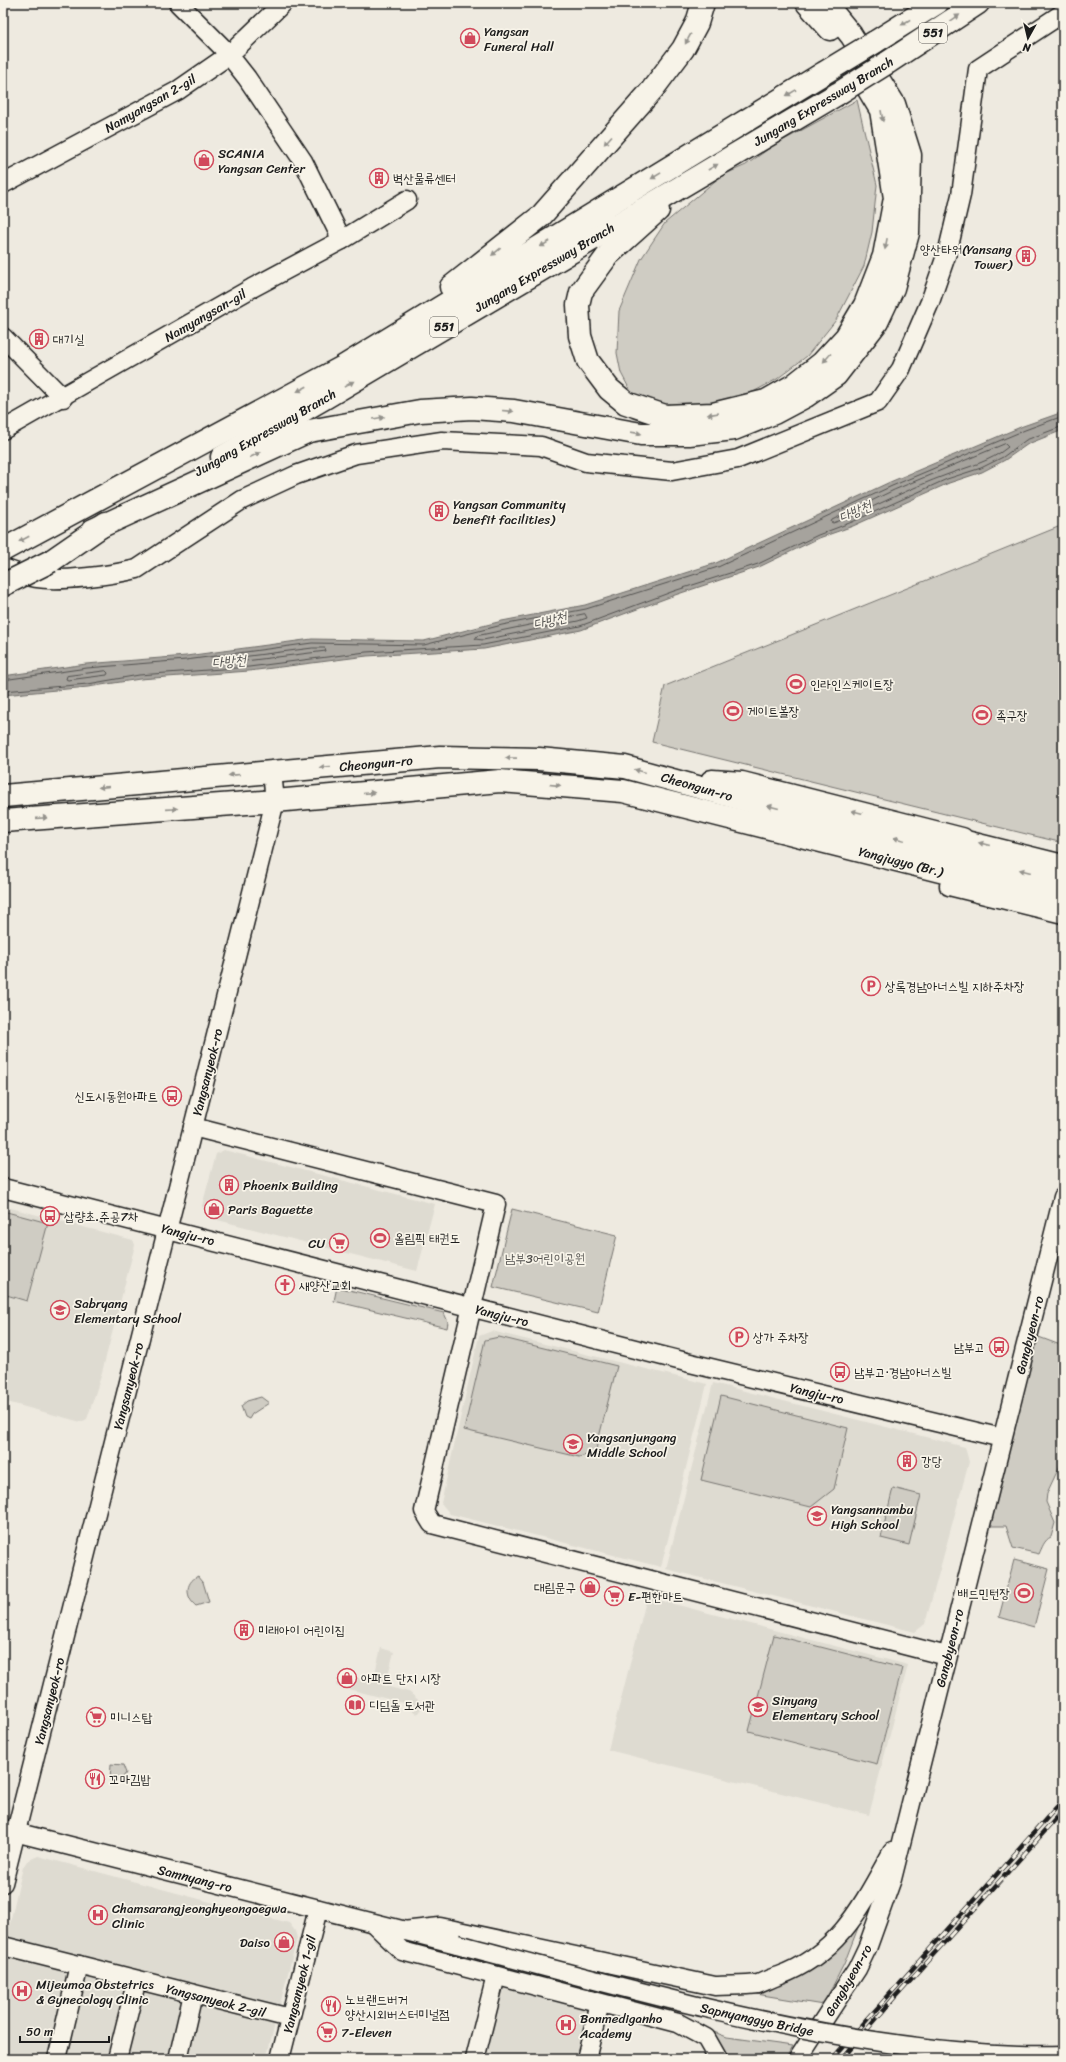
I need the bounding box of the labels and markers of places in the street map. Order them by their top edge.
place label: Yangsan Funeral Hall [484,20,554,58]
shop icon: Yangsan Funeral Hall [459,27,481,49]
place label: SCANIA Yangsan Center [218,142,305,180]
shop icon: SCANIA Yangsan Center [193,149,215,171]
building icon: 벽산물류센터 [368,167,390,189]
place label: 벽산물류센터 [393,167,456,190]
place label: 양산타워(Yansang Tower) [920,238,1013,276]
building icon: 양산타워(Yansang Tower) [1015,245,1037,267]
building icon: 대기실 [28,328,50,350]
place label: 대기실 [53,328,85,351]
place label: Yangsan Community benefit facilities) [453,493,566,531]
building icon: Yangsan Community benefit facilities) [428,500,450,522]
sports icon: 인라인스케이트장 [785,673,807,695]
place label: 인라인스케이트장 [810,673,894,696]
sports icon: 게이트볼장 [722,700,744,722]
place label: 게이트볼장 [747,700,799,723]
sports icon: 족구장 [971,704,993,726]
place label: 족구장 [996,704,1027,727]
parking icon: 상록경남아너스빌 지하주차장 [860,975,882,997]
place label: 상록경남아너스빌 지하주차장 [885,975,1024,998]
place label: 신도시동원아파트 [74,1085,158,1108]
bus stop icon: 신도시동원아파트 [161,1085,183,1107]
building icon: Phoenix Building [218,1174,240,1196]
place label: Phoenix Building [243,1174,339,1197]
shop icon: Paris Baguette [203,1198,225,1220]
place label: Paris Baguette [228,1198,313,1221]
bus stop icon: 삽량초.주공7차 [39,1205,61,1227]
place label: 삽량초.주공7차 [64,1205,139,1228]
sports icon: 올림픽 태권도 [369,1227,391,1249]
place label: 올림픽 태권도 [394,1227,460,1250]
place label: CU [308,1232,325,1255]
supermarket icon: CU [328,1232,350,1254]
church icon: 새양산교회 [274,1274,296,1296]
place label: 새양산교회 [299,1274,351,1297]
place label: Sabryang Elementary School [74,1292,182,1330]
school or university icon: Sabryang Elementary School [49,1299,71,1321]
parking icon: 상가 주차장 [728,1326,750,1348]
place label: 상가 주차장 [753,1326,809,1349]
place label: 남부고 [954,1336,985,1359]
bus stop icon: 남부고 [988,1336,1010,1358]
bus stop icon: 남부고·경남아너스빌 [829,1361,851,1383]
place label: 남부고·경남아너스빌 [854,1361,952,1384]
place label: Yangsanjungang Middle School [587,1426,677,1464]
school or university icon: Yangsanjungang Middle School [562,1433,584,1455]
building icon: 강당 [896,1450,918,1472]
place label: 강당 [921,1450,942,1473]
place label: Yangsannambu High School [831,1498,913,1536]
school or university icon: Yangsannambu High School [806,1505,828,1527]
place label: 대림문구 [534,1576,576,1599]
shop icon: 대림문구 [579,1576,601,1598]
place label: 배드민턴장 [958,1582,1010,1605]
sports icon: 배드민턴장 [1013,1582,1035,1604]
supermarket icon: E-편한마트 [603,1585,625,1607]
place label: E-편한마트 [628,1585,683,1608]
building icon: 미래아이 어린이집 [233,1619,255,1641]
place label: 미래아이 어린이집 [258,1619,345,1642]
shop icon: 아파트 단지 시장 [336,1667,358,1689]
place label: 아파트 단지 시장 [361,1667,441,1690]
place label: Sinyang Elementary School [772,1689,880,1727]
library icon: 디딤돌 도서관 [344,1694,366,1716]
place label: 디딤돌 도서관 [369,1694,435,1717]
school or university icon: Sinyang Elementary School [747,1696,769,1718]
supermarket icon: 미니스탑 [85,1706,107,1728]
place label: 미니스탑 [110,1706,152,1729]
restaurant icon: 꼬마김밥 [84,1768,106,1790]
place label: 꼬마김밥 [109,1768,151,1791]
place label: Chamsarangjeonghyeongoegwa Clinic [112,1897,287,1935]
hospital icon: Chamsarangjeonghyeongoegwa Clinic [87,1904,109,1926]
place label: Daiso [240,1931,271,1954]
shop icon: Daiso [273,1931,295,1953]
place label: Mijeumoa Obstetrics & Gynecology Clinic [36,1973,155,2011]
hospital icon: Mijeumoa Obstetrics & Gynecology Clinic [11,1980,33,2002]
place label: 노브랜드버거 양산시외버스터미널점 [345,1988,450,2026]
restaurant icon: 노브랜드버거 양산시외버스터미널점 [320,1995,342,2017]
place label: Bonmediganho Academy [579,2007,663,2045]
hospital icon: Bonmediganho Academy [555,2014,577,2036]
supermarket icon: 7-Eleven [316,2021,338,2043]
place label: 7-Eleven [341,2021,392,2044]

